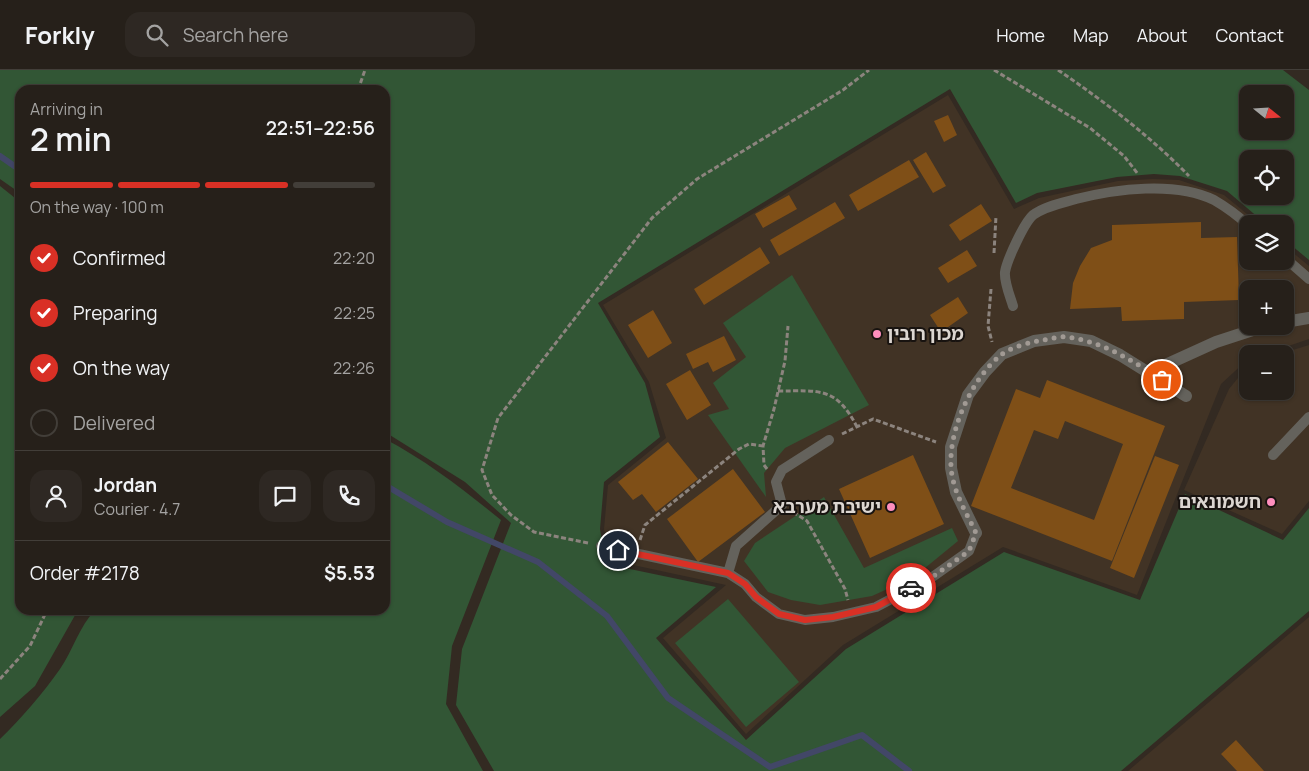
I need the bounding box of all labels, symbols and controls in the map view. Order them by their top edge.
search box [125,12,475,57]
text: Forkly [25,18,95,51]
icon: search [143,21,171,49]
text: Search here [183,22,288,48]
text: Home [996,23,1045,47]
text: Map [1073,23,1109,47]
text: About [1137,23,1187,47]
text: Contact [1215,23,1284,47]
north arrow [1239,85,1294,140]
map controls [1239,85,1294,400]
text: Arriving in [30,98,103,120]
text: 22:51–22:56 [266,115,375,141]
text: 2 min [30,117,112,161]
button: locate [1239,150,1294,205]
text: On the way · 100 m [30,196,164,218]
button: layers [1239,215,1294,270]
icon: check [30,244,58,272]
text: Confirmed [73,245,166,271]
text: 22:20 [333,247,375,269]
button: + [1239,280,1294,335]
icon: check [30,299,58,327]
text: Preparing [73,300,158,326]
text: 22:25 [334,302,375,324]
place label: מכון רובין [887,321,964,345]
marker: מכון רובין [871,328,883,340]
button: − [1239,345,1294,400]
icon: check [30,354,58,382]
text: On the way [73,355,170,381]
text: 22:26 [333,357,375,379]
pin [1141,359,1183,401]
icon: bag [1148,366,1176,394]
text: Delivered [73,410,155,436]
button: person [30,470,82,522]
button: chat [259,470,311,522]
button: phone [323,470,375,522]
text: Jordan [94,472,157,498]
place label: חשמונאים [1179,489,1261,513]
place label: ישיבת מערבא [773,494,881,518]
marker: חשמונאים [1265,496,1277,508]
text: Courier · 4.7 [94,498,180,520]
marker: ישיבת מערבא [885,501,897,513]
pin [597,529,639,571]
icon: home [604,536,632,564]
text: Order #2178 [30,560,140,586]
text: $5.53 [324,560,375,586]
courier [886,563,936,613]
icon: car [897,574,925,602]

